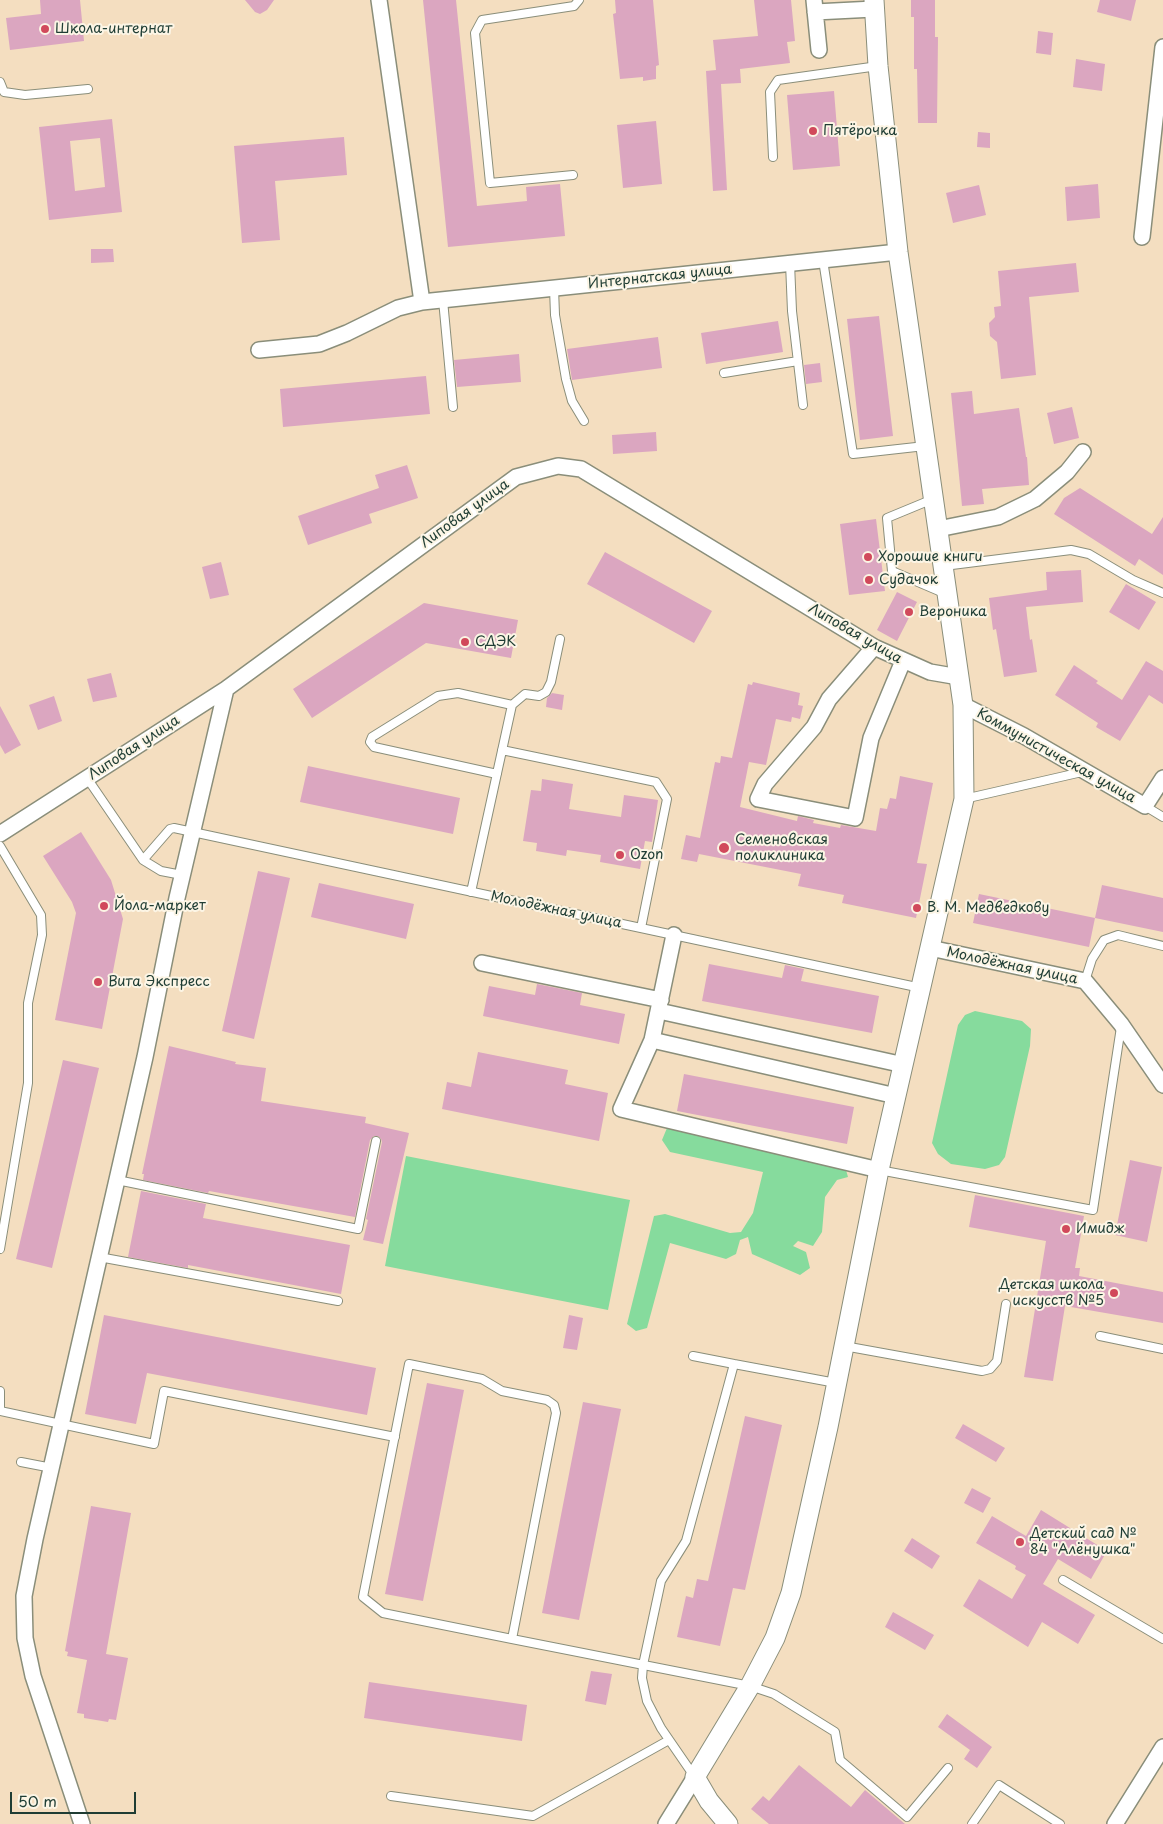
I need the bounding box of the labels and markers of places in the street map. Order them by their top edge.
place label: Школа-интернат [55,21,172,37]
marker: Школа-интернат [39,23,51,35]
place label: Пятёрочка [823,123,897,139]
marker: Пятёрочка [807,125,819,137]
place label: Хорошие книги [878,549,983,565]
marker: Хорошие книги [862,551,874,563]
place label: Судачок [879,572,938,588]
marker: Судачок [863,574,875,586]
place label: Вероника [919,604,987,620]
marker: Вероника [903,606,915,618]
place label: СДЭК [475,634,516,650]
marker: СДЭК [459,636,471,648]
place label: Семеновская поликлиника [735,832,828,864]
marker: Семеновская поликлиника [717,841,731,855]
place label: Ozon [630,847,663,863]
marker: Ozon [614,849,626,861]
place label: Йола-маркет [114,898,206,914]
marker: Йола-маркет [98,900,110,912]
place label: В. М. Медведкову [927,900,1049,916]
marker: В. М. Медведкову [911,902,923,914]
place label: Вита Экспресс [108,974,210,990]
marker: Вита Экспресс [92,976,104,988]
place label: Имидж [1076,1221,1124,1237]
marker: Имидж [1060,1223,1072,1235]
place label: Детская школа искусств №5 [999,1277,1104,1310]
marker: Детская школа искусств №5 [1108,1287,1120,1299]
place label: Детский сад № 84 "Алёнушка" [1030,1526,1136,1558]
marker: Детский сад № 84 "Алёнушка" [1014,1536,1026,1548]

